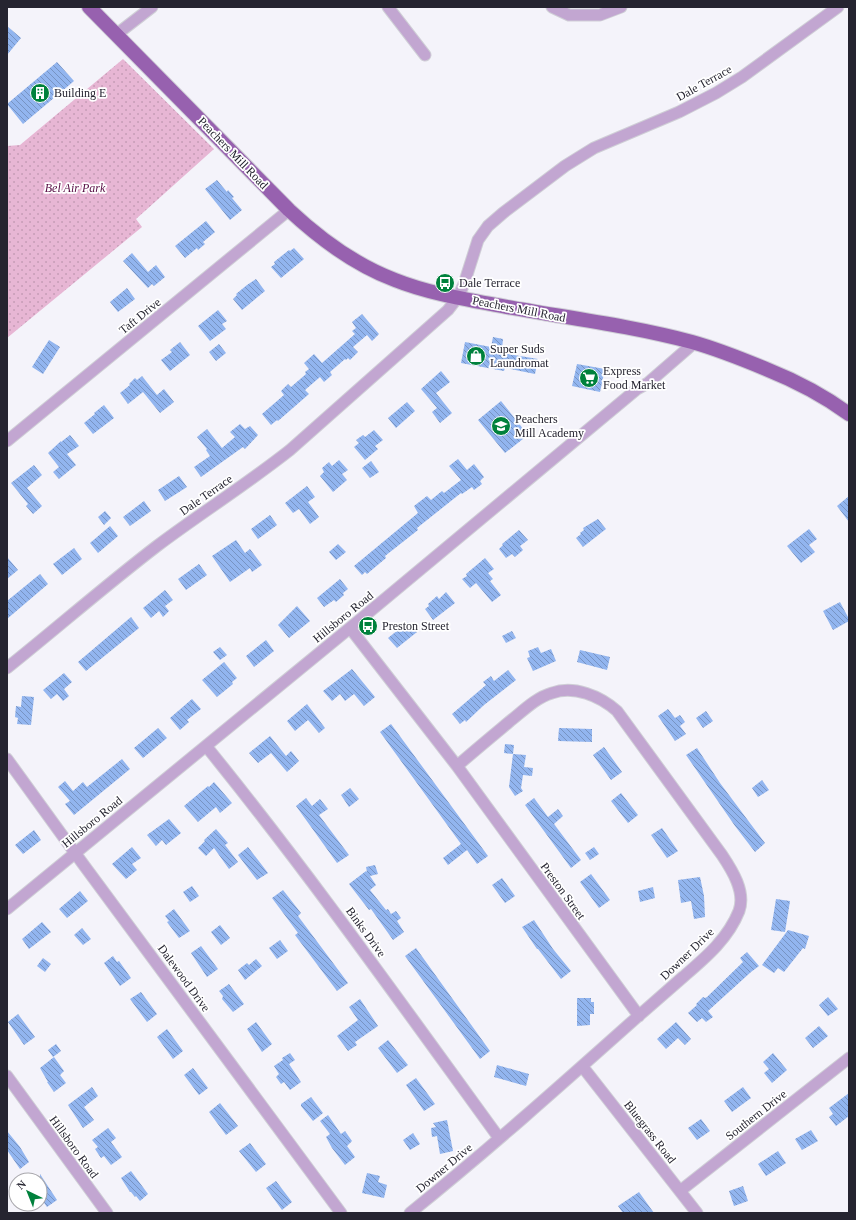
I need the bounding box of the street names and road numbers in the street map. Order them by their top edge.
street label: Dale Terrace [674,62,734,104]
street label: Peachers Mill Road [195,114,271,192]
street label: Peachers Mill Road [471,293,567,325]
street label: Taft Drive [116,295,164,337]
street label: Dale Terrace [177,472,235,518]
street label: Hillsboro Road [310,588,376,646]
street label: Hillsboro Road [59,793,125,851]
street label: Preston Street [538,860,589,923]
street label: Binks Drive [343,904,389,960]
street label: Downer Drive [657,925,717,983]
street label: Dalewood Drive [155,942,213,1014]
street label: Southern Drive [723,1087,789,1143]
street label: Bluegrass Road [621,1098,679,1166]
street label: Hillsboro Road [47,1113,101,1181]
street label: Downer Drive [413,1140,475,1196]

